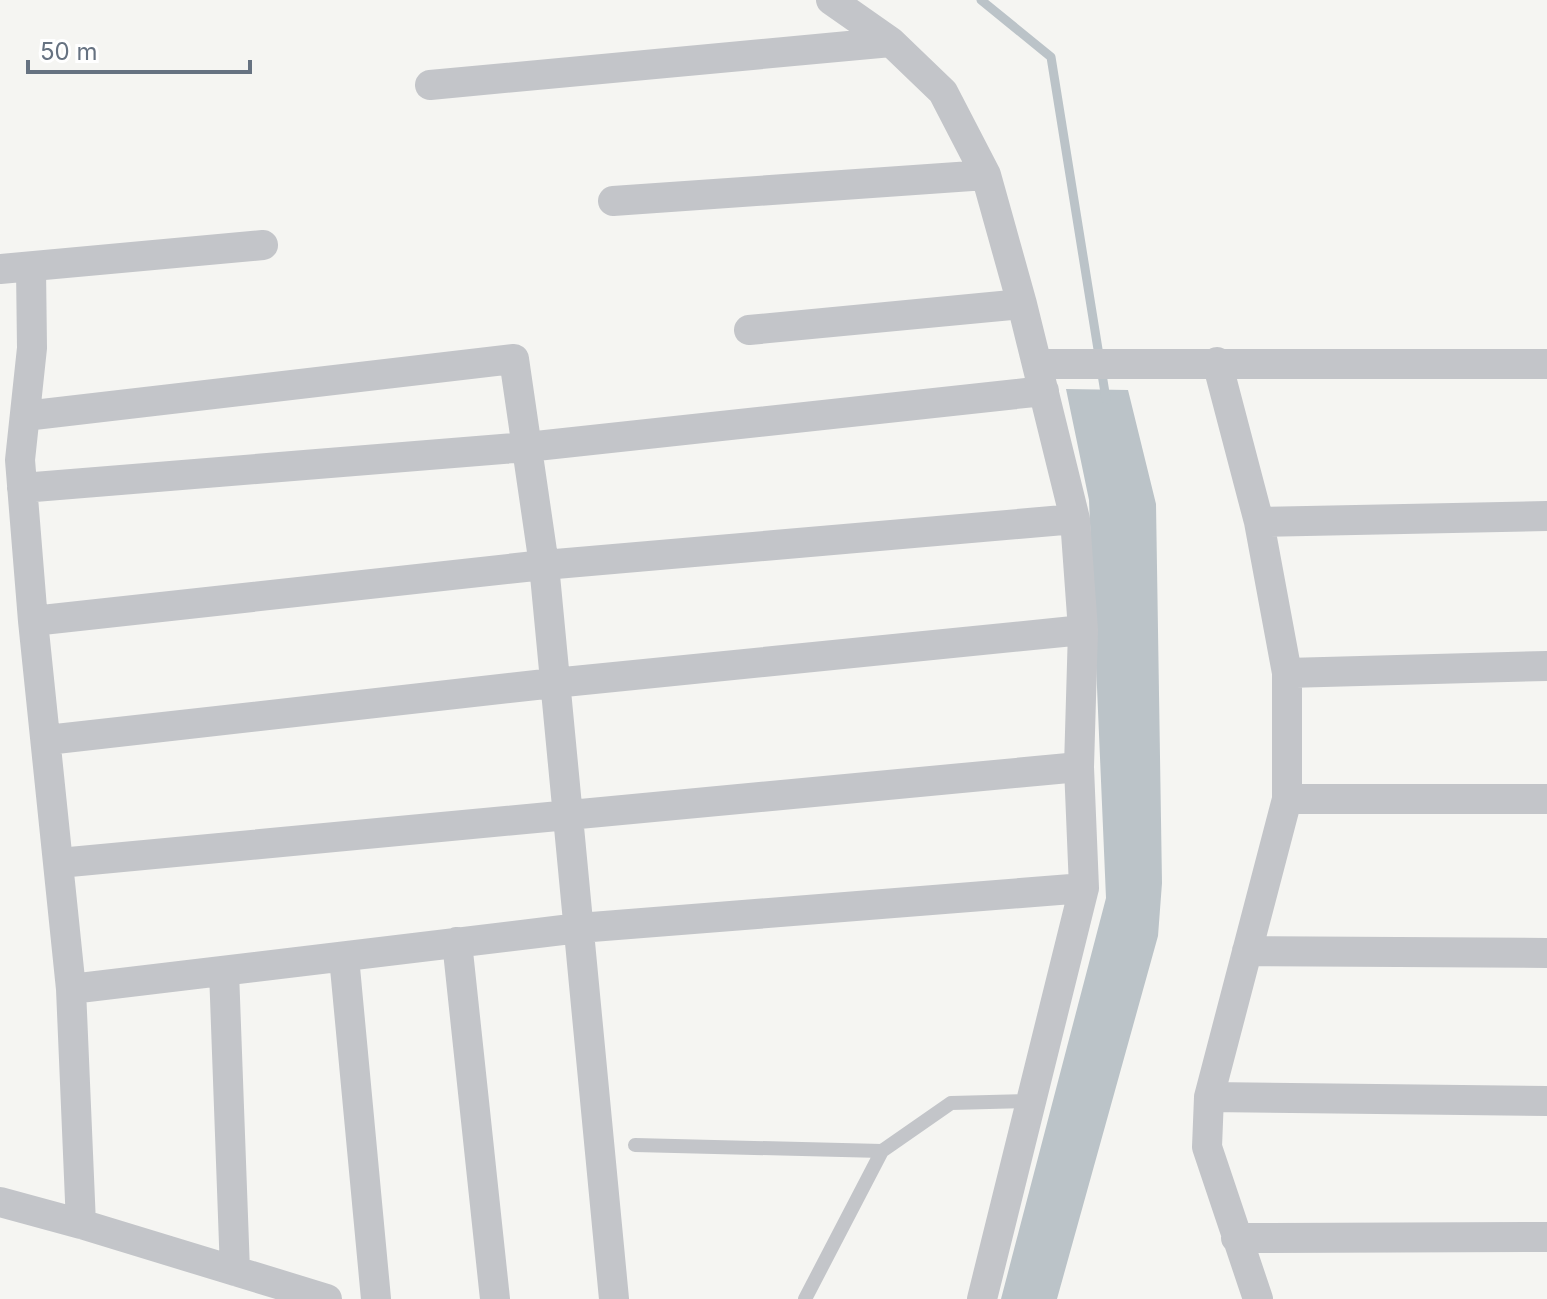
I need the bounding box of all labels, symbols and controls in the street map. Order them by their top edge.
scale bar [28,24,250,74]
text: 50 m [40,37,98,66]

